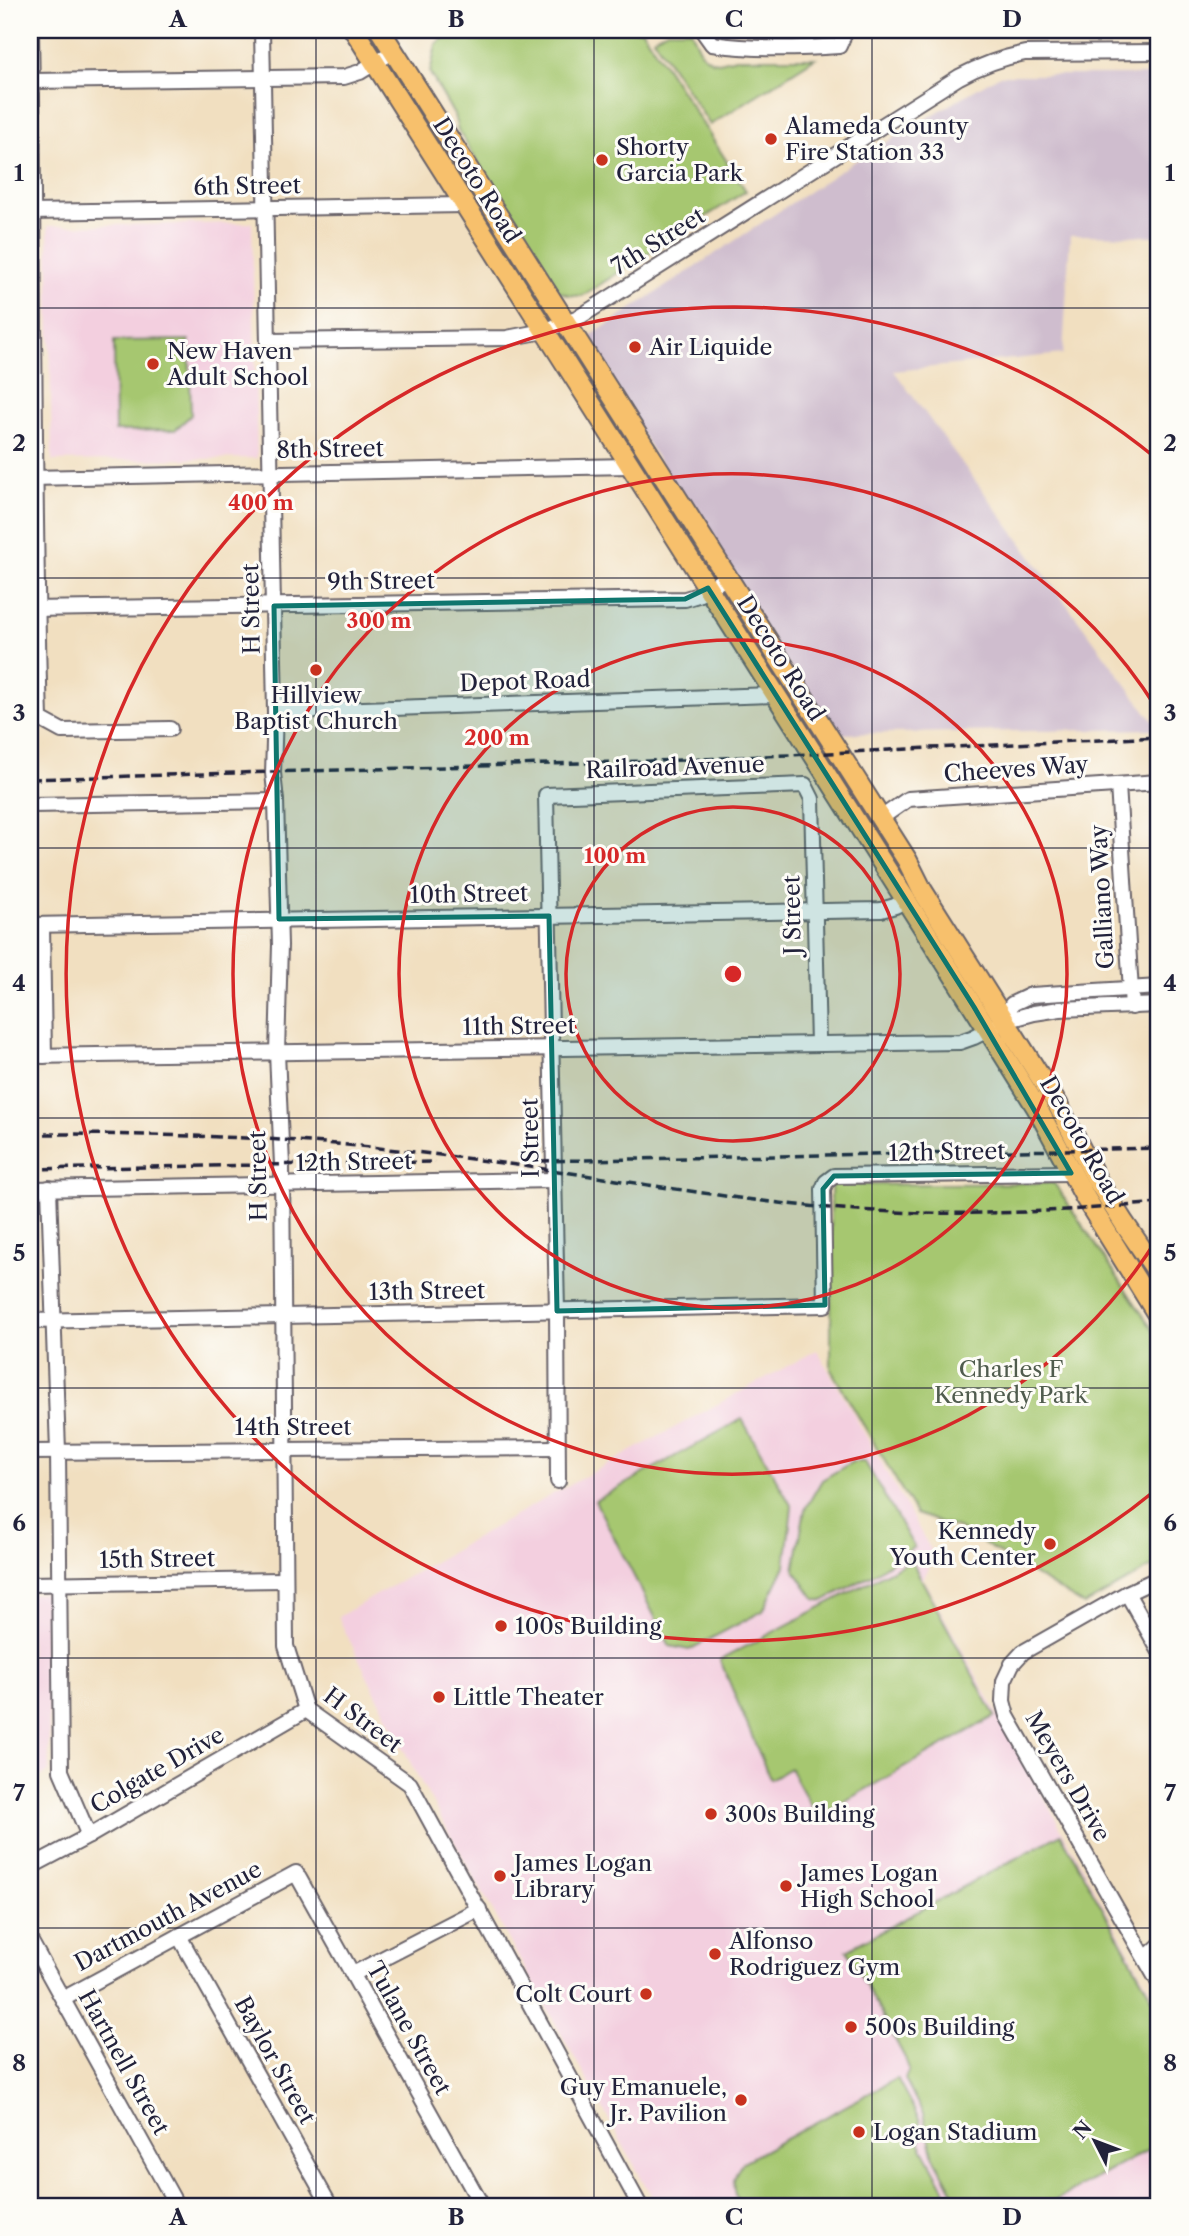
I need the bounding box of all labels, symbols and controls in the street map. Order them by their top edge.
text: A [168,5,188,33]
text: B [447,5,465,33]
text: C [725,5,743,33]
text: D [1002,5,1022,33]
street label: Decoto Road [427,112,527,248]
place label: Alameda County Fire Station 33 [784,112,969,166]
marker: Alameda County Fire Station 33 [763,131,779,147]
place label: Shorty Garcia Park [616,133,745,187]
marker: Shorty Garcia Park [594,152,610,168]
text: 1 [14,159,25,187]
text: 1 [1165,159,1176,187]
street label: 6th Street [193,171,301,201]
street label: 7th Street [606,201,710,281]
place label: Air Liquide [648,333,772,361]
place label: New Haven Adult School [166,337,308,391]
marker: Air Liquide [627,339,643,355]
marker: New Haven Adult School [145,356,161,372]
text: 2 [12,429,26,457]
text: 2 [1163,429,1177,457]
street label: 8th Street [276,434,384,464]
text: 400 m [228,490,294,515]
street label: H Street [236,563,266,655]
street label: 9th Street [327,566,435,596]
street label: Decoto Road [731,590,831,726]
text: 300 m [347,608,411,633]
marker: Hillview Baptist Church [308,662,324,678]
street label: Depot Road [459,665,591,697]
place label: Hillview Baptist Church [234,681,398,735]
text: 3 [13,699,26,727]
text: 3 [1164,699,1177,727]
text: 200 m [464,725,530,750]
street label: Railroad Avenue [585,750,765,784]
street label: Cheeves Way [943,750,1089,788]
street label: Galliano Way [1084,824,1120,970]
text: 100 m [584,843,646,868]
street label: J Street [777,875,807,958]
street label: 10th Street [410,879,528,909]
centre of rings [721,962,745,986]
text: 4 [12,969,26,997]
text: 4 [1163,969,1177,997]
street label: 11th Street [462,1011,576,1041]
street label: Decoto Road [1034,1071,1130,1209]
street label: I Street [515,1098,545,1178]
street label: H Street [243,1130,273,1222]
street label: 12th Street [888,1137,1006,1167]
street label: 12th Street [295,1147,413,1177]
text: 5 [13,1239,25,1267]
text: 5 [1164,1239,1176,1267]
street label: 13th Street [369,1276,485,1306]
park label: Charles F Kennedy Park [934,1355,1090,1409]
street label: 14th Street [235,1413,351,1441]
text: 6 [12,1509,26,1537]
text: 6 [1163,1509,1177,1537]
place label: Kennedy Youth Center [889,1517,1036,1571]
marker: Kennedy Youth Center [1042,1536,1058,1552]
street label: 15th Street [99,1544,215,1574]
place label: 100s Building [515,1612,662,1640]
marker: 100s Building [493,1618,509,1634]
street label: H Street [318,1681,408,1759]
place label: Little Theater [453,1683,604,1711]
marker: Little Theater [431,1689,447,1705]
street label: Meyers Drive [1019,1706,1117,1846]
street label: Colgate Drive [85,1720,229,1820]
text: 7 [13,1779,25,1807]
text: 7 [1164,1779,1176,1807]
place label: 300s Building [725,1800,875,1828]
marker: 300s Building [703,1806,719,1822]
place label: James Logan Library [511,1849,652,1903]
street label: Dartmouth Avenue [70,1855,266,1977]
place label: James Logan High School [797,1859,938,1913]
marker: James Logan Library [492,1868,508,1884]
marker: James Logan High School [778,1878,794,1894]
place label: Alfonso Rodriguez Gym [728,1927,900,1981]
marker: Alfonso Rodriguez Gym [707,1946,723,1962]
street label: Tulane Street [361,1956,457,2100]
place label: Colt Court [515,1980,632,2008]
street label: Hartnell Street [73,1984,175,2140]
marker: Colt Court [638,1986,654,2002]
street label: Baylor Street [228,1991,322,2129]
place label: 500s Building [865,2013,1015,2041]
marker: 500s Building [843,2019,859,2035]
text: 8 [12,2049,26,2077]
text: 8 [1163,2049,1177,2077]
place label: Guy Emanuele, Jr. Pavilion [560,2073,727,2127]
marker: Guy Emanuele, Jr. Pavilion [733,2092,749,2108]
north arrow [1060,2106,1130,2176]
text: N [1069,2116,1097,2144]
place label: Logan Stadium [873,2118,1038,2146]
marker: Logan Stadium [851,2124,867,2140]
text: A [168,2203,188,2231]
text: B [447,2203,465,2231]
text: C [725,2203,743,2231]
text: D [1002,2203,1022,2231]

